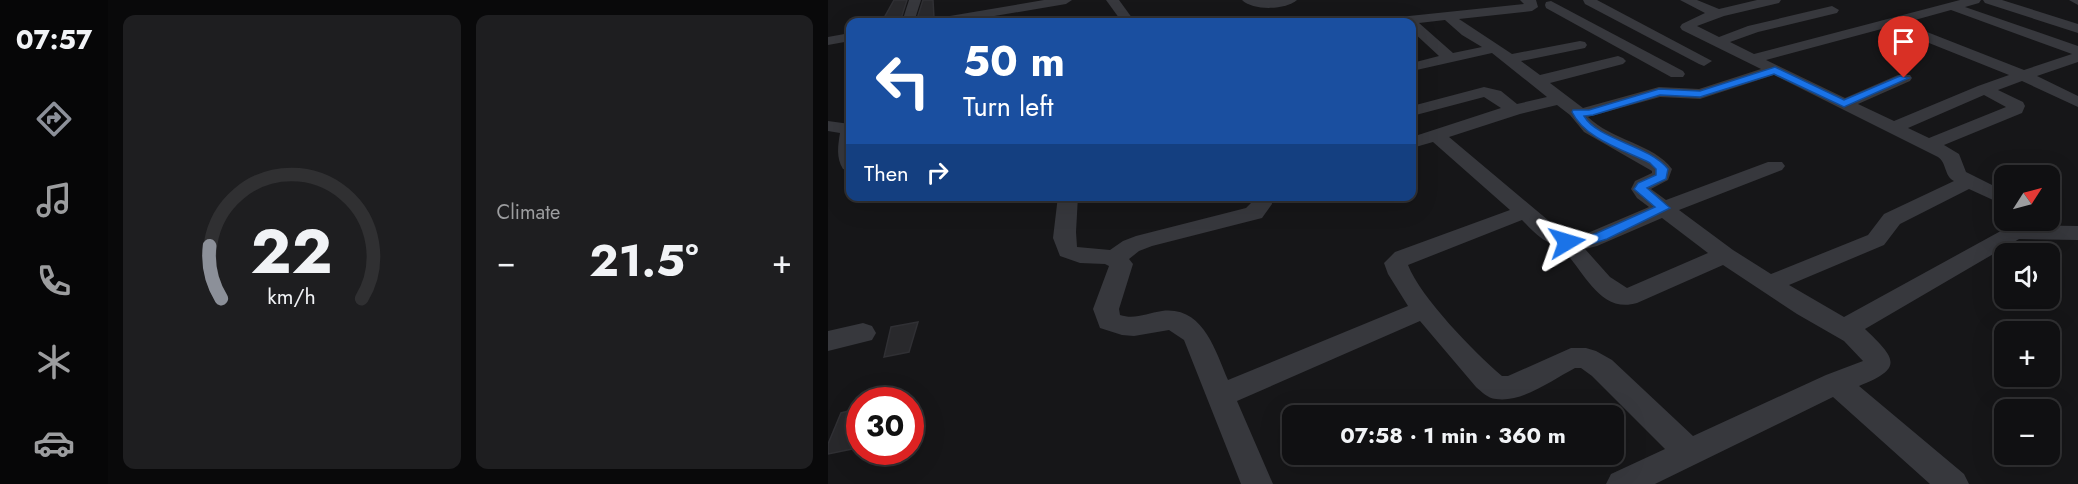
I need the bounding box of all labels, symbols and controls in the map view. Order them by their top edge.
pin [1878,16,1929,78]
text: 07:57 [16,20,92,59]
icon: arrive [1887,25,1920,58]
text: 50 m [963,31,1065,92]
icon: left [864,42,942,120]
text: Turn left [963,87,1053,126]
icon: directions [33,98,75,140]
icon: right [921,156,954,189]
text: Then [864,157,909,189]
north arrow [1994,165,2060,231]
map controls [1994,165,2060,465]
icon: music [33,179,75,221]
text: Climate [497,198,560,227]
text: 22 [251,206,333,296]
position arrow [1535,210,1599,274]
text: 21.5° [589,228,699,293]
text: − [497,238,516,285]
text: + [772,238,792,285]
button: sound [1994,243,2060,309]
icon: phone [33,260,75,302]
text: km/h [268,281,316,312]
button: + [1994,321,2060,387]
icon: climate [33,341,75,383]
speed limit sign: 30 [846,387,924,465]
button: − [1994,399,2060,465]
text: 07:58 · 1 min · 360 m [1340,419,1566,451]
icon: car [33,422,75,464]

